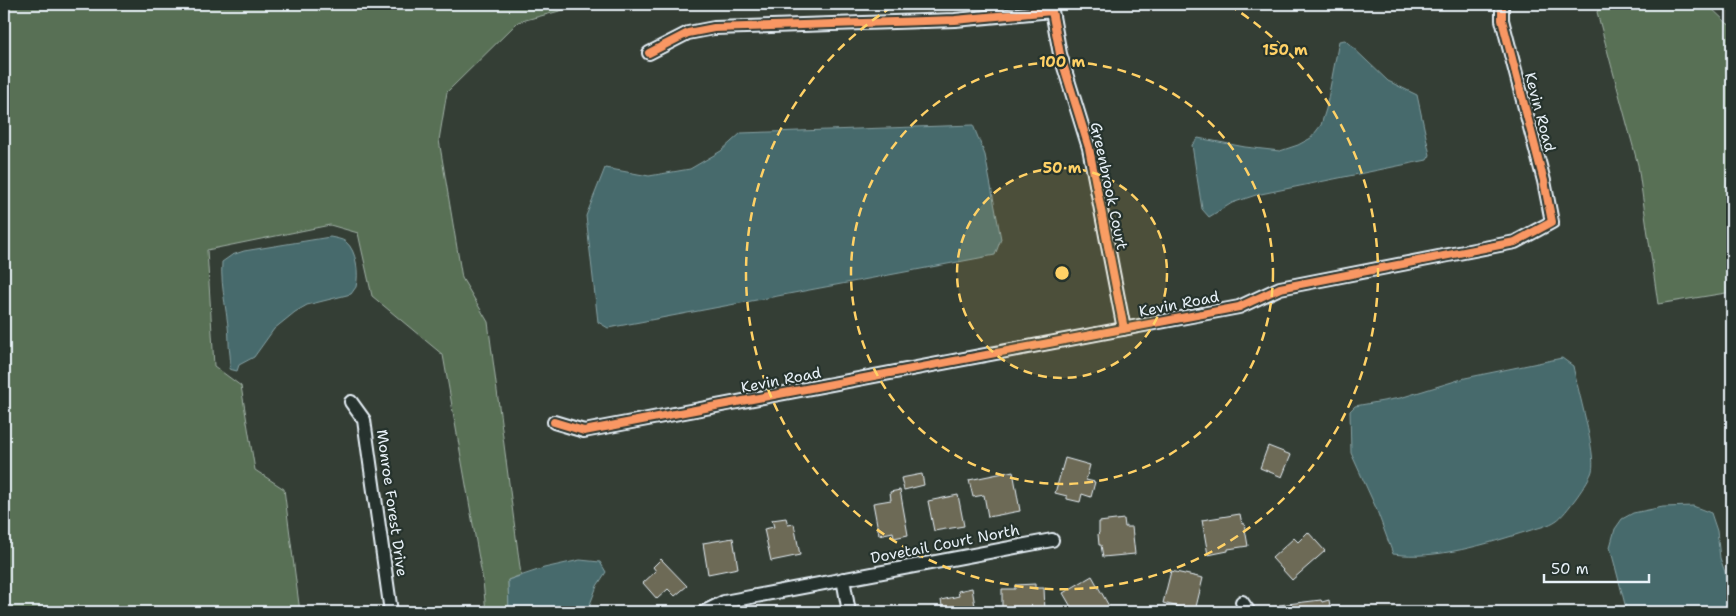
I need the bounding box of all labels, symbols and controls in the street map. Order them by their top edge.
text: 150 m [1262,40,1308,60]
text: 100 m [1039,52,1085,72]
street label: Kevin Road [1520,70,1560,154]
street label: Greenbrook Court [1086,120,1132,252]
text: 50 m [1043,158,1082,178]
centre of rings [1053,264,1071,282]
street label: Kevin Road [1137,286,1221,322]
street label: Kevin Road [739,362,823,398]
street label: Monroe Forest Drive [372,428,412,578]
street label: Dovetail Court North [869,520,1021,568]
scale bar [1544,551,1648,583]
text: 50 m [1551,559,1589,579]

